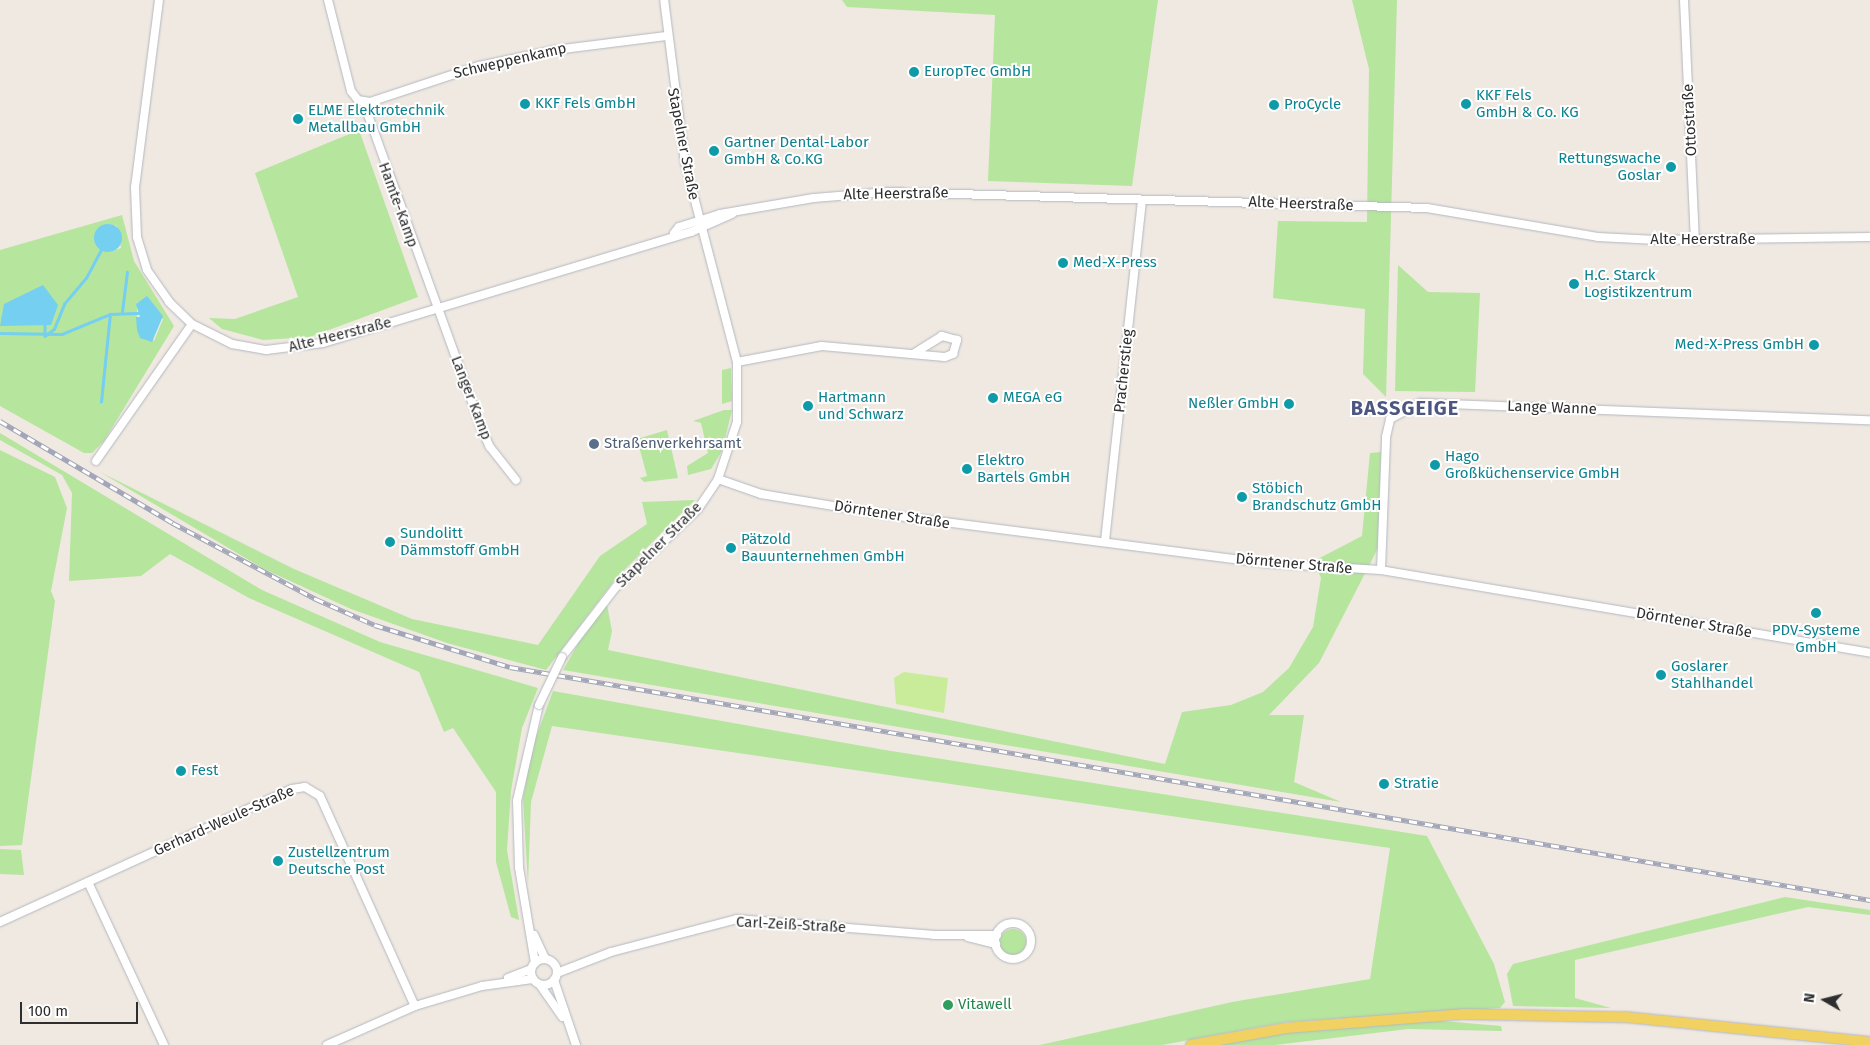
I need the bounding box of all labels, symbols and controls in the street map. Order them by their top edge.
street label: Schweppenkamp [452,39,568,83]
place label: EuropTec GmbH [924,63,1031,81]
marker: EuropTec GmbH [908,66,920,78]
street label: Ottostraße [1679,83,1701,157]
street label: Stapelner Straße [663,86,703,202]
place label: KKF Fels GmbH & Co. KG [1476,86,1579,121]
place label: KKF Fels GmbH [535,95,636,113]
place label: ProCycle [1284,96,1341,114]
marker: KKF Fels GmbH [519,98,531,110]
marker: KKF Fels GmbH & Co. KG [1460,98,1472,110]
marker: ProCycle [1268,99,1280,111]
place label: ELME Elektrotechnik Metallbau GmbH [308,101,445,136]
marker: ELME Elektrotechnik Metallbau GmbH [292,113,304,125]
place label: Gartner Dental-Labor GmbH & Co.KG [724,133,869,168]
marker: Gartner Dental-Labor GmbH & Co.KG [708,145,720,157]
place label: Rettungswache Goslar [1558,149,1661,184]
street label: Hamte-Kamp [374,160,422,250]
marker: Rettungswache Goslar [1665,161,1677,173]
street label: Alte Heerstraße [843,184,949,204]
street label: Alte Heerstraße [1248,193,1354,215]
street label: Alte Heerstraße [1650,231,1756,249]
place label: Med-X-Press [1073,254,1157,272]
marker: Med-X-Press [1057,257,1069,269]
place label: H.C. Starck Logistikzentrum [1584,266,1692,301]
marker: H.C. Starck Logistikzentrum [1568,278,1580,290]
street label: Alte Heerstraße [287,314,393,356]
street label: Pracherstieg [1111,328,1137,414]
place label: Med-X-Press GmbH [1675,336,1804,354]
marker: Med-X-Press GmbH [1808,339,1820,351]
street label: Langer Kamp [447,353,495,443]
place label: Hartmann und Schwarz [818,388,904,423]
place label: MEGA eG [1003,389,1062,407]
marker: MEGA eG [987,392,999,404]
place label: Neßler GmbH [1188,395,1279,413]
district label: BASSGEIGE [1350,396,1460,420]
street label: Lange Wanne [1507,397,1597,419]
marker: Neßler GmbH [1283,398,1295,410]
marker: Hartmann und Schwarz [802,400,814,412]
place label: Straßenverkehrsamt [604,435,741,453]
marker: Straßenverkehrsamt [588,438,600,450]
place label: Hago Großküchenservice GmbH [1445,447,1620,482]
place label: Elektro Bartels GmbH [977,451,1070,486]
marker: Hago Großküchenservice GmbH [1429,459,1441,471]
marker: Elektro Bartels GmbH [961,463,973,475]
place label: Stöbich Brandschutz GmbH [1252,479,1381,514]
marker: Stöbich Brandschutz GmbH [1236,491,1248,503]
street label: Dörntener Straße [833,497,951,533]
street label: Stapelner Straße [612,498,706,592]
place label: Sundolitt Dämmstoff GmbH [400,524,520,559]
place label: Pätzold Bauunternehmen GmbH [741,530,905,565]
marker: Sundolitt Dämmstoff GmbH [384,536,396,548]
marker: Pätzold Bauunternehmen GmbH [725,542,737,554]
street label: Dörntener Straße [1235,550,1353,578]
street label: Dörntener Straße [1635,604,1753,642]
marker: PDV-Systeme GmbH [1810,607,1822,619]
place label: PDV-Systeme GmbH [1772,621,1860,656]
place label: Goslarer Stahlhandel [1671,657,1753,692]
marker: Goslarer Stahlhandel [1655,669,1667,681]
place label: Fest [191,762,218,780]
marker: Fest [175,765,187,777]
place label: Stratie [1394,775,1439,793]
marker: Stratie [1378,778,1390,790]
street label: Gerhard-Weule-Straße [151,782,297,860]
place label: Zustellzentrum Deutsche Post [288,843,390,878]
marker: Zustellzentrum Deutsche Post [272,855,284,867]
street label: Carl-Zeiß-Straße [735,913,847,937]
north arrow [1800,975,1850,1025]
scale bar [22,992,140,1024]
text: N [1801,992,1819,1004]
place label: Vitawell [958,996,1012,1014]
marker: Vitawell [942,999,954,1011]
text: 100 m [28,1002,68,1020]

